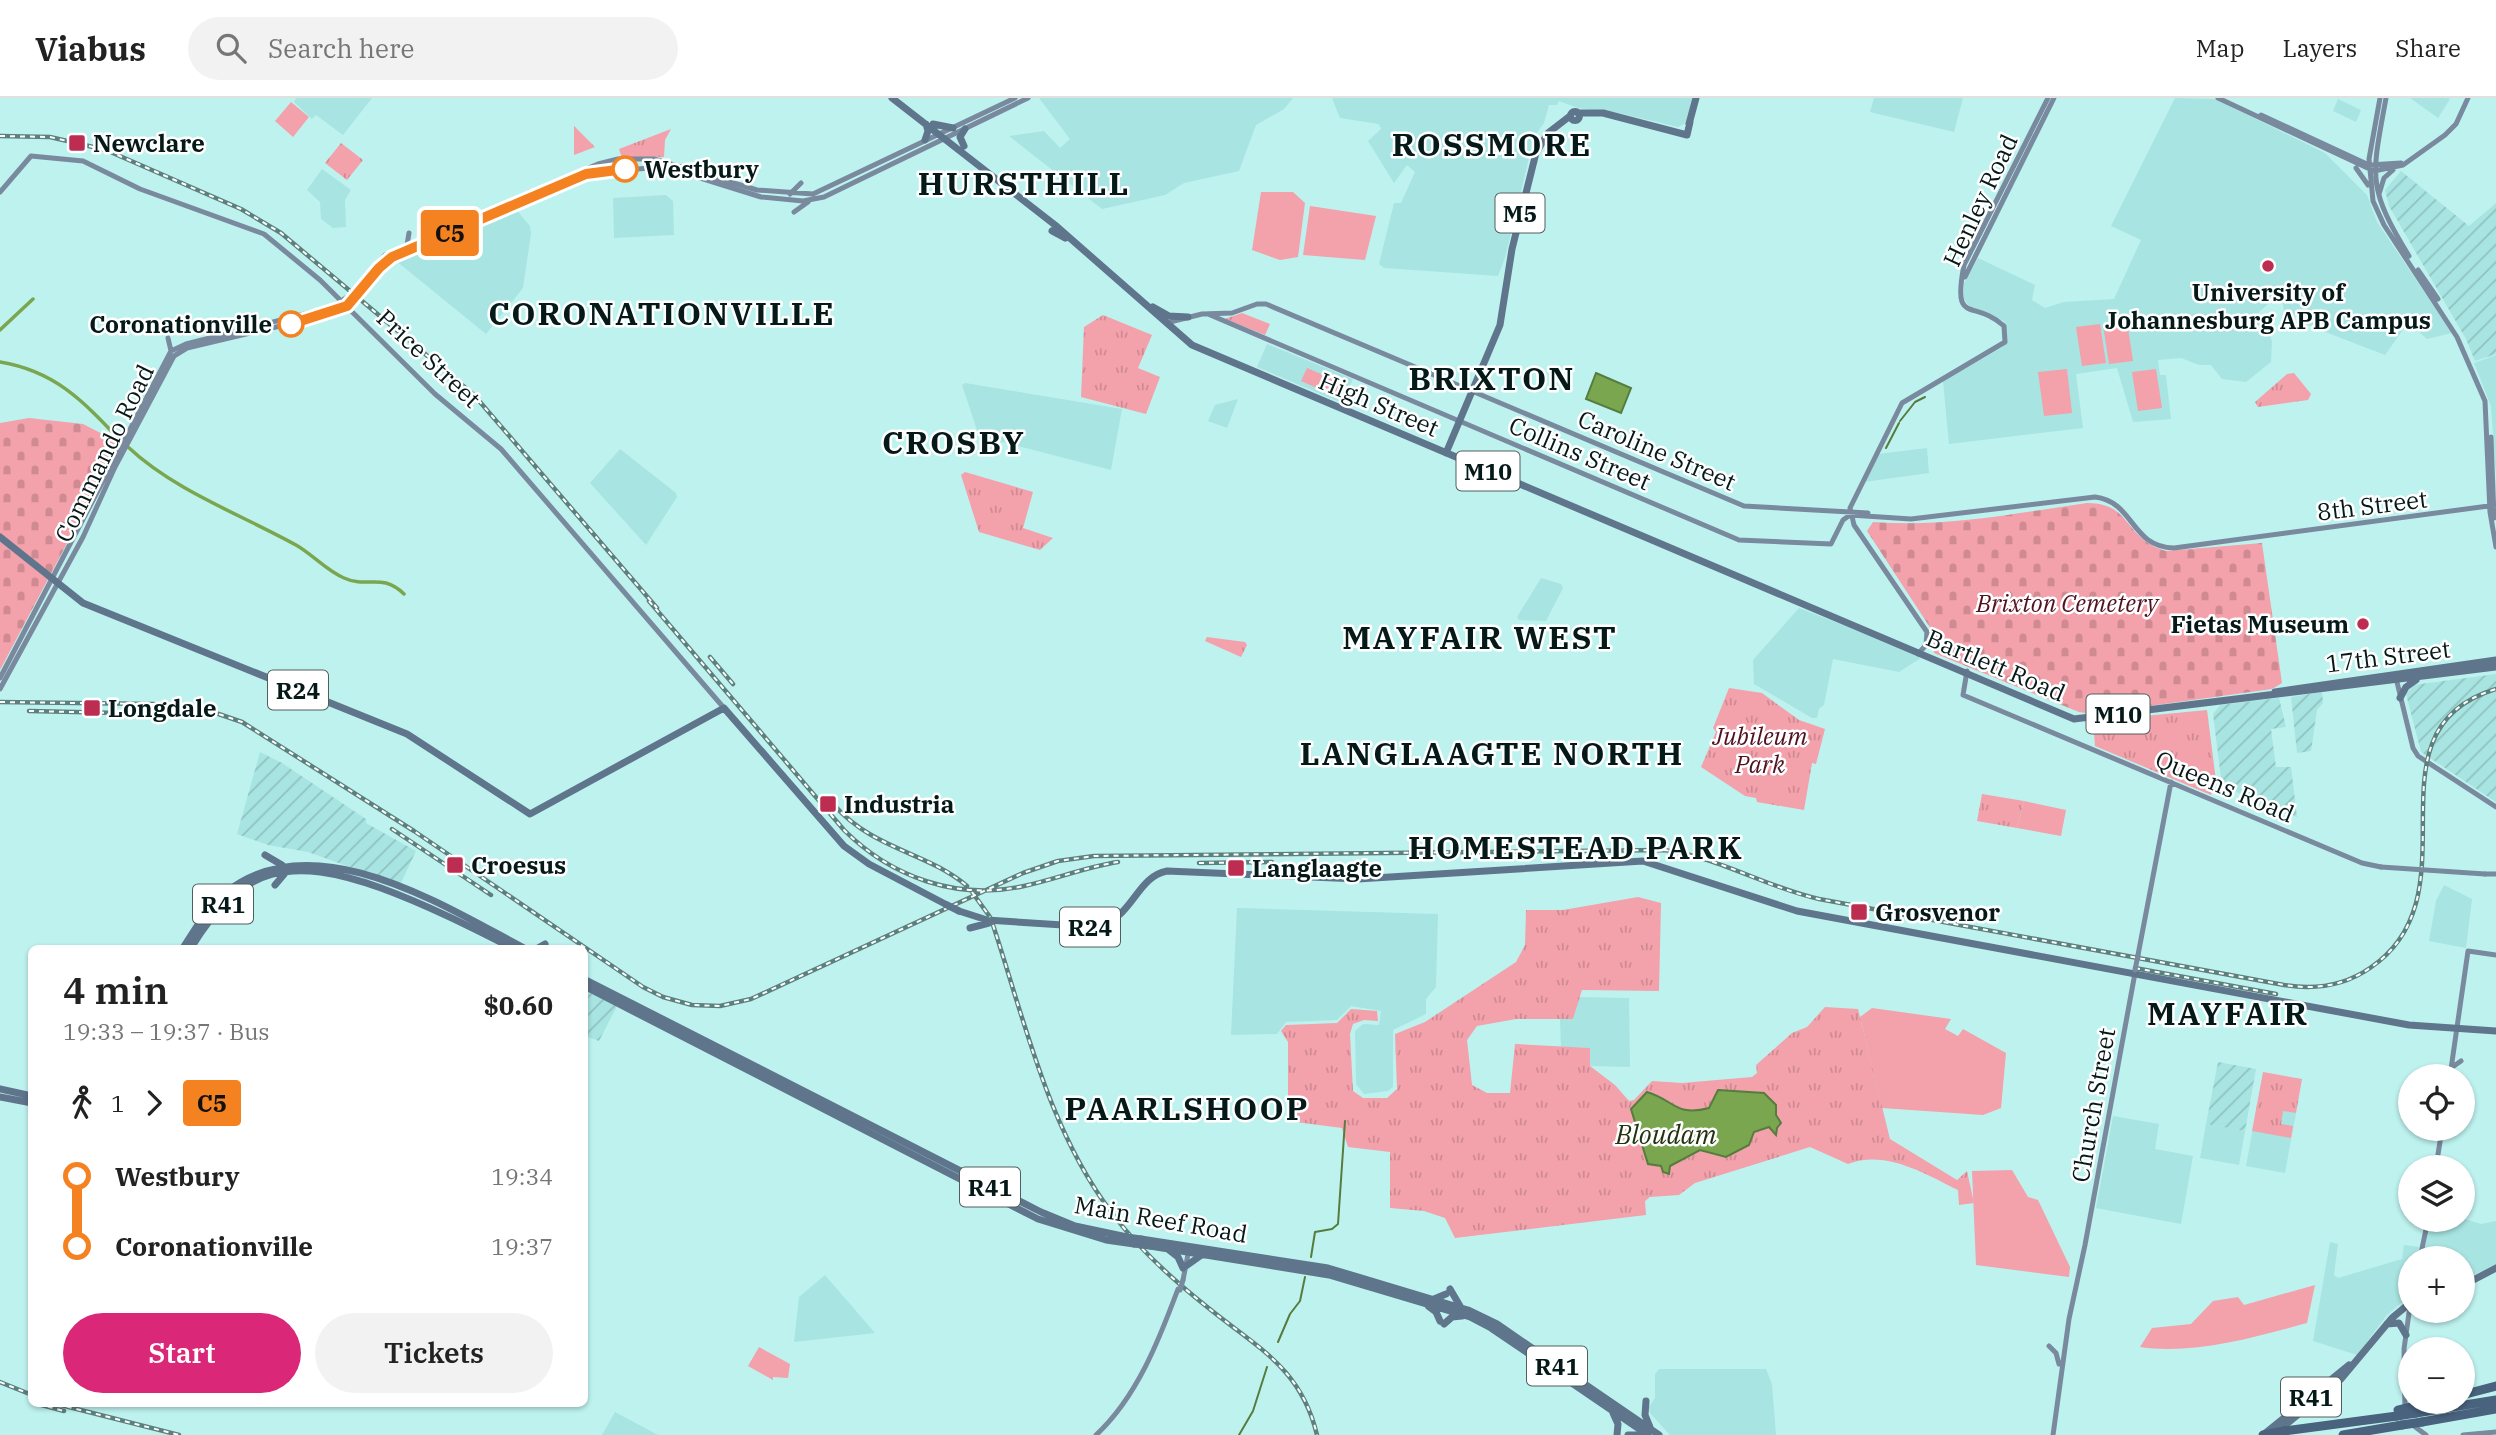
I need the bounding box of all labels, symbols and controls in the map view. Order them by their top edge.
search box [188,17,678,80]
text: Viabus [35,27,146,70]
icon: search [212,29,250,67]
text: Search here [268,31,414,65]
text: Map [2196,32,2244,64]
text: Layers [2282,32,2357,64]
text: Share [2395,32,2461,64]
district label: ROSSMORE [1392,123,1592,165]
place label: Newclare [93,127,205,159]
street label: Henley Road [1935,129,2025,271]
marker: Newclare [67,133,87,153]
place label: Westbury [644,153,759,185]
marker: Westbury [612,156,638,182]
district label: HURSTHILL [918,162,1130,204]
road number: M5 [1496,194,1544,232]
line badge: C5 [419,210,482,256]
text: C5 [435,217,465,249]
marker: University of Johannesburg APB Campus [2260,258,2276,274]
place label: University of Johannesburg APB Campus [2105,276,2431,336]
district label: CORONATIONVILLE [488,292,836,334]
street label: Price Street [370,302,488,414]
place label: Coronationville [89,308,272,340]
marker: Coronationville [278,311,304,337]
district label: BRIXTON [1408,357,1576,399]
street label: Commando Road [47,359,161,547]
street label: High Street [1314,364,1444,444]
street label: Caroline Street [1573,402,1741,498]
street label: Collins Street [1504,409,1656,497]
district label: CROSBY [882,421,1026,463]
road number: M10 [1456,452,1520,490]
street label: 8th Street [2315,482,2429,528]
park label: Brixton Cemetery [1975,587,2160,619]
place label: Fietas Museum [2171,608,2349,640]
district label: MAYFAIR WEST [1342,616,1618,658]
marker: Fietas Museum [2355,616,2371,632]
street label: Bartlett Road [1922,621,2070,709]
street label: 17th Street [2324,632,2452,680]
road number: R24 [268,670,328,710]
place label: Longdale [108,692,217,724]
road number: M10 [2086,694,2150,734]
marker: Longdale [82,698,102,718]
park label: Jubileum Park [1712,720,1807,780]
district label: LANGLAAGTE NORTH [1300,732,1684,774]
street label: Queens Road [2151,742,2299,830]
place label: Industria [844,788,955,820]
marker: Industria [818,794,838,814]
district label: HOMESTEAD PARK [1408,826,1744,868]
place label: Croesus [471,849,566,881]
place label: Langlaagte [1252,852,1382,884]
marker: Croesus [445,855,465,875]
marker: Langlaagte [1226,858,1246,878]
road number: R41 [193,884,253,924]
place label: Grosvenor [1875,896,2000,928]
marker: Grosvenor [1849,902,1869,922]
road number: R24 [1060,908,1120,946]
text: 4 min [63,965,169,1014]
text: $0.60 [483,988,553,1022]
district label: MAYFAIR [2147,992,2309,1034]
text: 19:33 – 19:37 · Bus [63,1016,270,1046]
street label: Church Street [2064,1025,2122,1185]
map controls [2398,1064,2475,1414]
button: locate [2398,1064,2475,1141]
icon: walk [63,1084,101,1122]
icon: forward [135,1084,173,1122]
text: C5 [197,1087,227,1119]
district label: PAARLSHOOP [1065,1087,1310,1129]
text: 1 [111,1088,125,1118]
water label: Bloudam [1614,1117,1717,1151]
button: layers [2398,1155,2475,1232]
text: Westbury [115,1159,240,1193]
text: 19:34 [491,1161,553,1191]
road number: R41 [960,1168,1020,1206]
street label: Main Reef Road [1072,1188,1250,1250]
text: Coronationville [115,1229,313,1263]
text: 19:37 [491,1231,553,1261]
button: + [2398,1246,2475,1323]
button: Start [63,1313,301,1393]
button: Tickets [315,1313,553,1393]
button: − [2398,1337,2475,1414]
road number: R41 [1527,1346,1587,1386]
road number: R41 [2281,1378,2341,1416]

